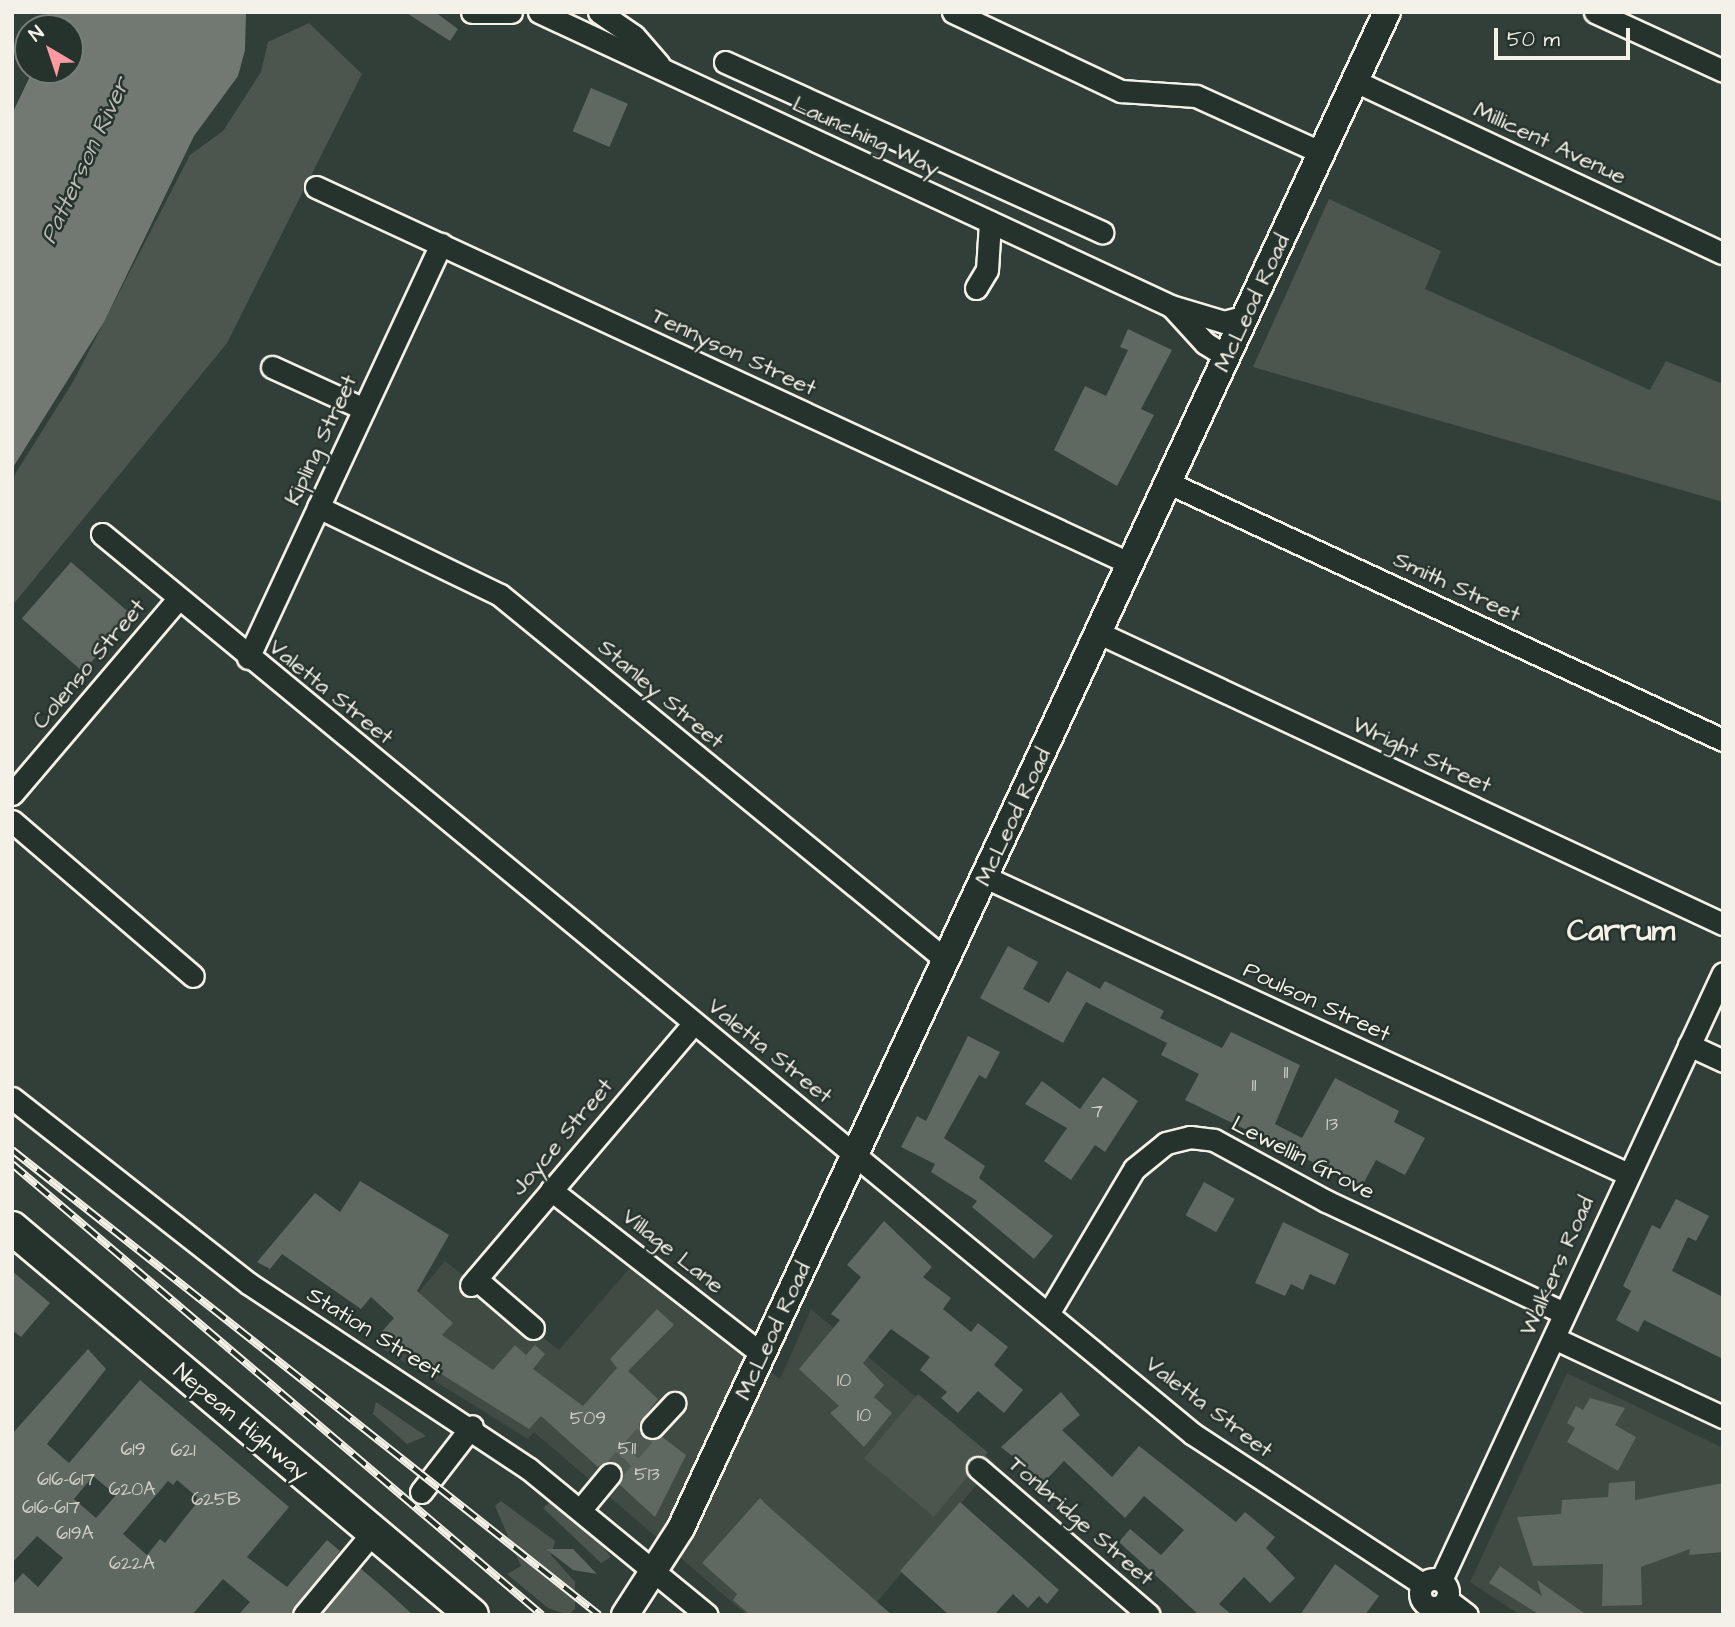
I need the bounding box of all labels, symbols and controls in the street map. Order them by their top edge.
north arrow [14,14,84,84]
scale bar [1497,14,1634,58]
text: N [24,20,50,48]
text: 50 m [1507,25,1560,54]
water label: Patterson River [35,73,137,249]
street label: Launching Way [788,90,944,182]
street label: Millicent Avenue [1469,96,1631,190]
street label: McLeod Road [1208,230,1296,376]
street label: Tennyson Street [647,302,821,402]
street label: Kipling Street [279,370,363,510]
street label: Smith Street [1389,546,1525,628]
street label: Colenso Street [27,593,151,735]
street label: Valetta Street [263,633,399,751]
street label: Stanley Street [592,633,730,755]
street label: Wright Street [1348,711,1496,799]
street label: McLeod Road [969,744,1057,890]
district label: Carrum [1567,913,1675,949]
street label: Poulson Street [1239,956,1395,1048]
street label: Valetta Street [702,992,838,1110]
house number: 11 [1284,1062,1288,1084]
street label: Joyce Street [505,1073,619,1201]
house number: 11 [1252,1075,1256,1097]
house number: 7 [1091,1101,1103,1123]
street label: Lewellin Grove [1227,1110,1379,1206]
house number: 13 [1326,1114,1338,1136]
street label: Walkers Road [1514,1192,1600,1340]
street label: Village Lane [616,1203,730,1299]
street label: McLeod Road [729,1258,817,1404]
street label: Station Street [302,1281,446,1385]
street label: Valetta Street [1140,1350,1278,1464]
street label: Nepean Highway [168,1357,314,1487]
house number: 10 [837,1370,851,1392]
house number: 10 [857,1405,871,1427]
house number: 509 [570,1408,606,1430]
house number: 511 [618,1438,636,1460]
house number: 619 [120,1439,146,1461]
house number: 621 [170,1440,196,1462]
street label: Tonbridge Street [1002,1450,1160,1592]
house number: 513 [634,1464,660,1486]
house number: 616-617 [37,1469,95,1491]
house number: 620A [109,1479,155,1501]
house number: 625B [191,1489,241,1511]
house number: 616-617 [22,1497,80,1519]
house number: 619A [56,1523,94,1545]
house number: 622A [109,1553,155,1575]

